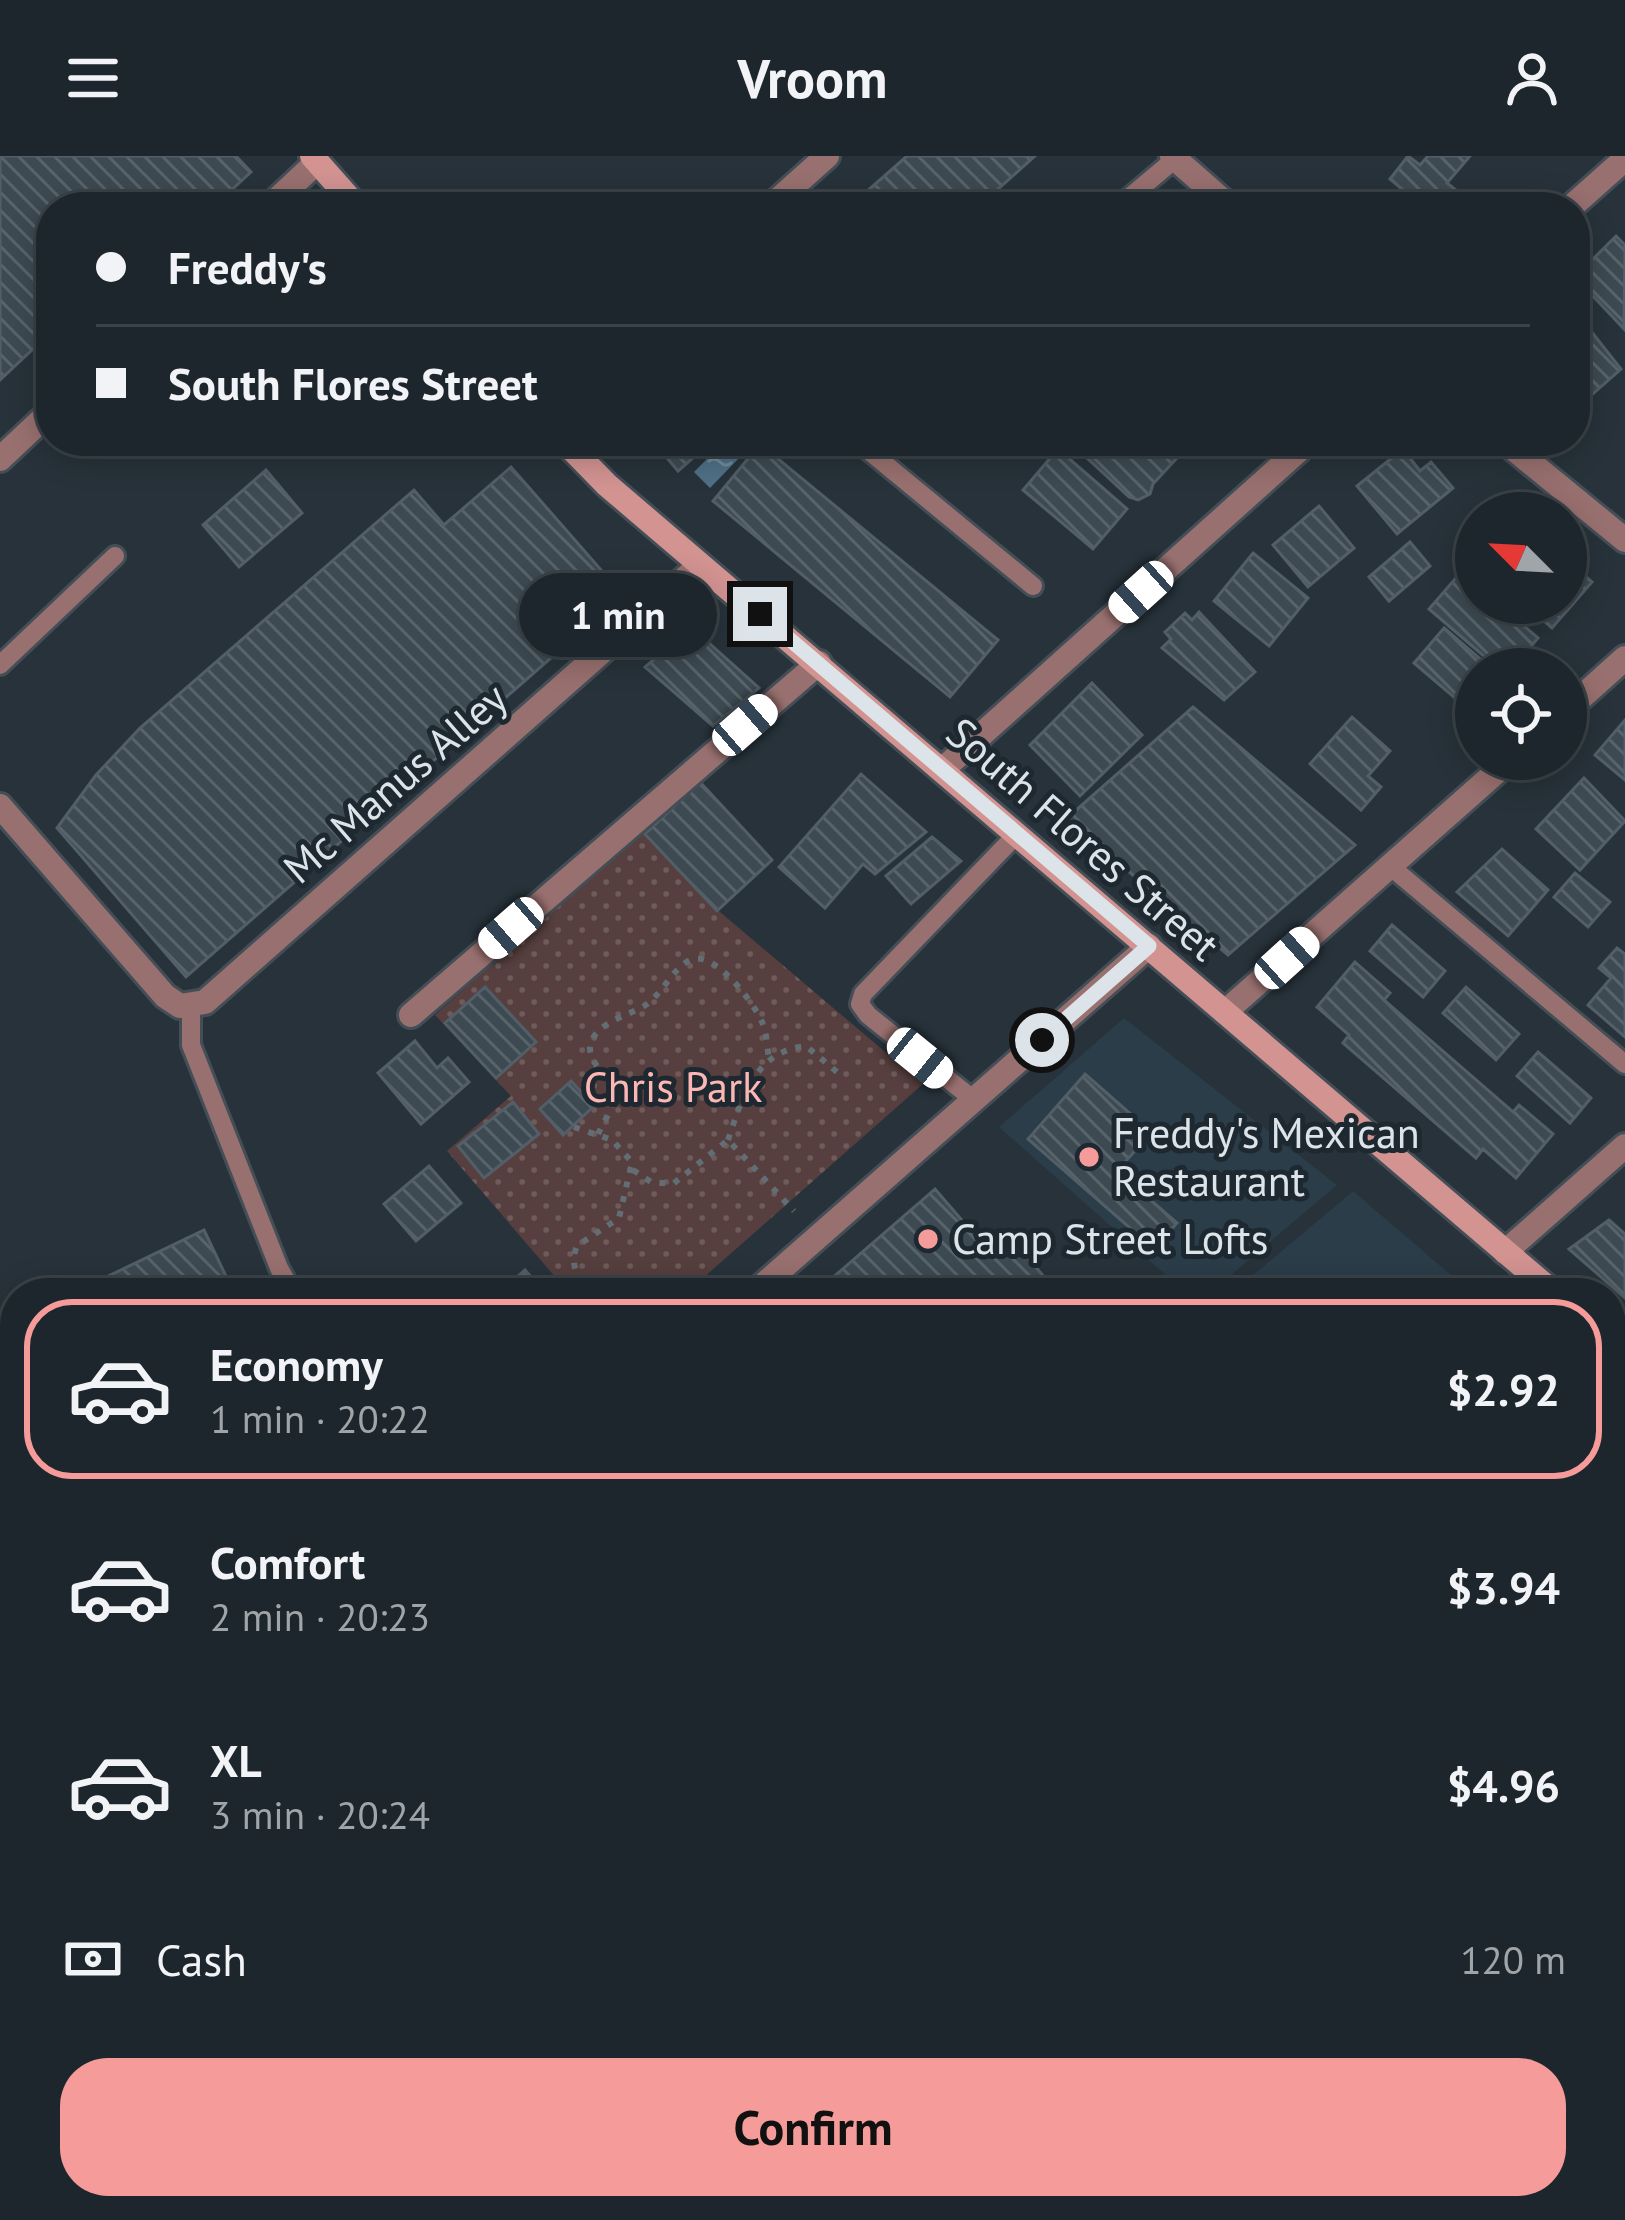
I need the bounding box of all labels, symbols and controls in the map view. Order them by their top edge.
text: Vroom [738,43,887,113]
icon: menu [60,45,126,111]
icon: person [1499,45,1565,111]
text: Freddy's [168,238,327,296]
text: South Flores Street [168,354,538,412]
north arrow [1455,492,1587,624]
map controls [1455,492,1587,780]
car [1102,555,1180,629]
callout: 1 min [520,572,718,656]
route end [733,587,787,641]
text: 1 min [570,589,666,640]
button: locate [1455,648,1587,780]
street label: Mc Manus Alley [271,670,518,895]
car [706,688,784,762]
street label: South Flores Street [935,705,1231,972]
car [472,891,550,965]
car [1248,921,1326,995]
route start [1015,1013,1069,1067]
car [881,1021,959,1095]
park label: Chris Park [584,1059,762,1114]
place label: Freddy's Mexican Restaurant [1113,1105,1420,1208]
marker: Freddy's Mexican Restaurant [1076,1144,1102,1170]
place label: Camp Street Lofts [952,1211,1269,1266]
marker: Camp Street Lofts [915,1226,941,1252]
icon: car [66,1335,174,1443]
text: Economy [210,1335,383,1393]
text: $2.92 [1447,1360,1560,1418]
text: 1 min · 20:22 [210,1393,430,1444]
icon: car [66,1533,174,1641]
text: Comfort [210,1533,365,1591]
text: $3.94 [1447,1558,1560,1616]
text: 2 min · 20:23 [210,1591,430,1642]
icon: car [66,1731,174,1839]
text: XL [210,1731,262,1789]
text: $4.96 [1447,1756,1560,1814]
text: 3 min · 20:24 [210,1789,430,1840]
icon: cash [60,1926,126,1992]
text: Cash [156,1930,247,1988]
text: 120 m [1460,1934,1566,1985]
button: Confirm [60,2058,1566,2196]

